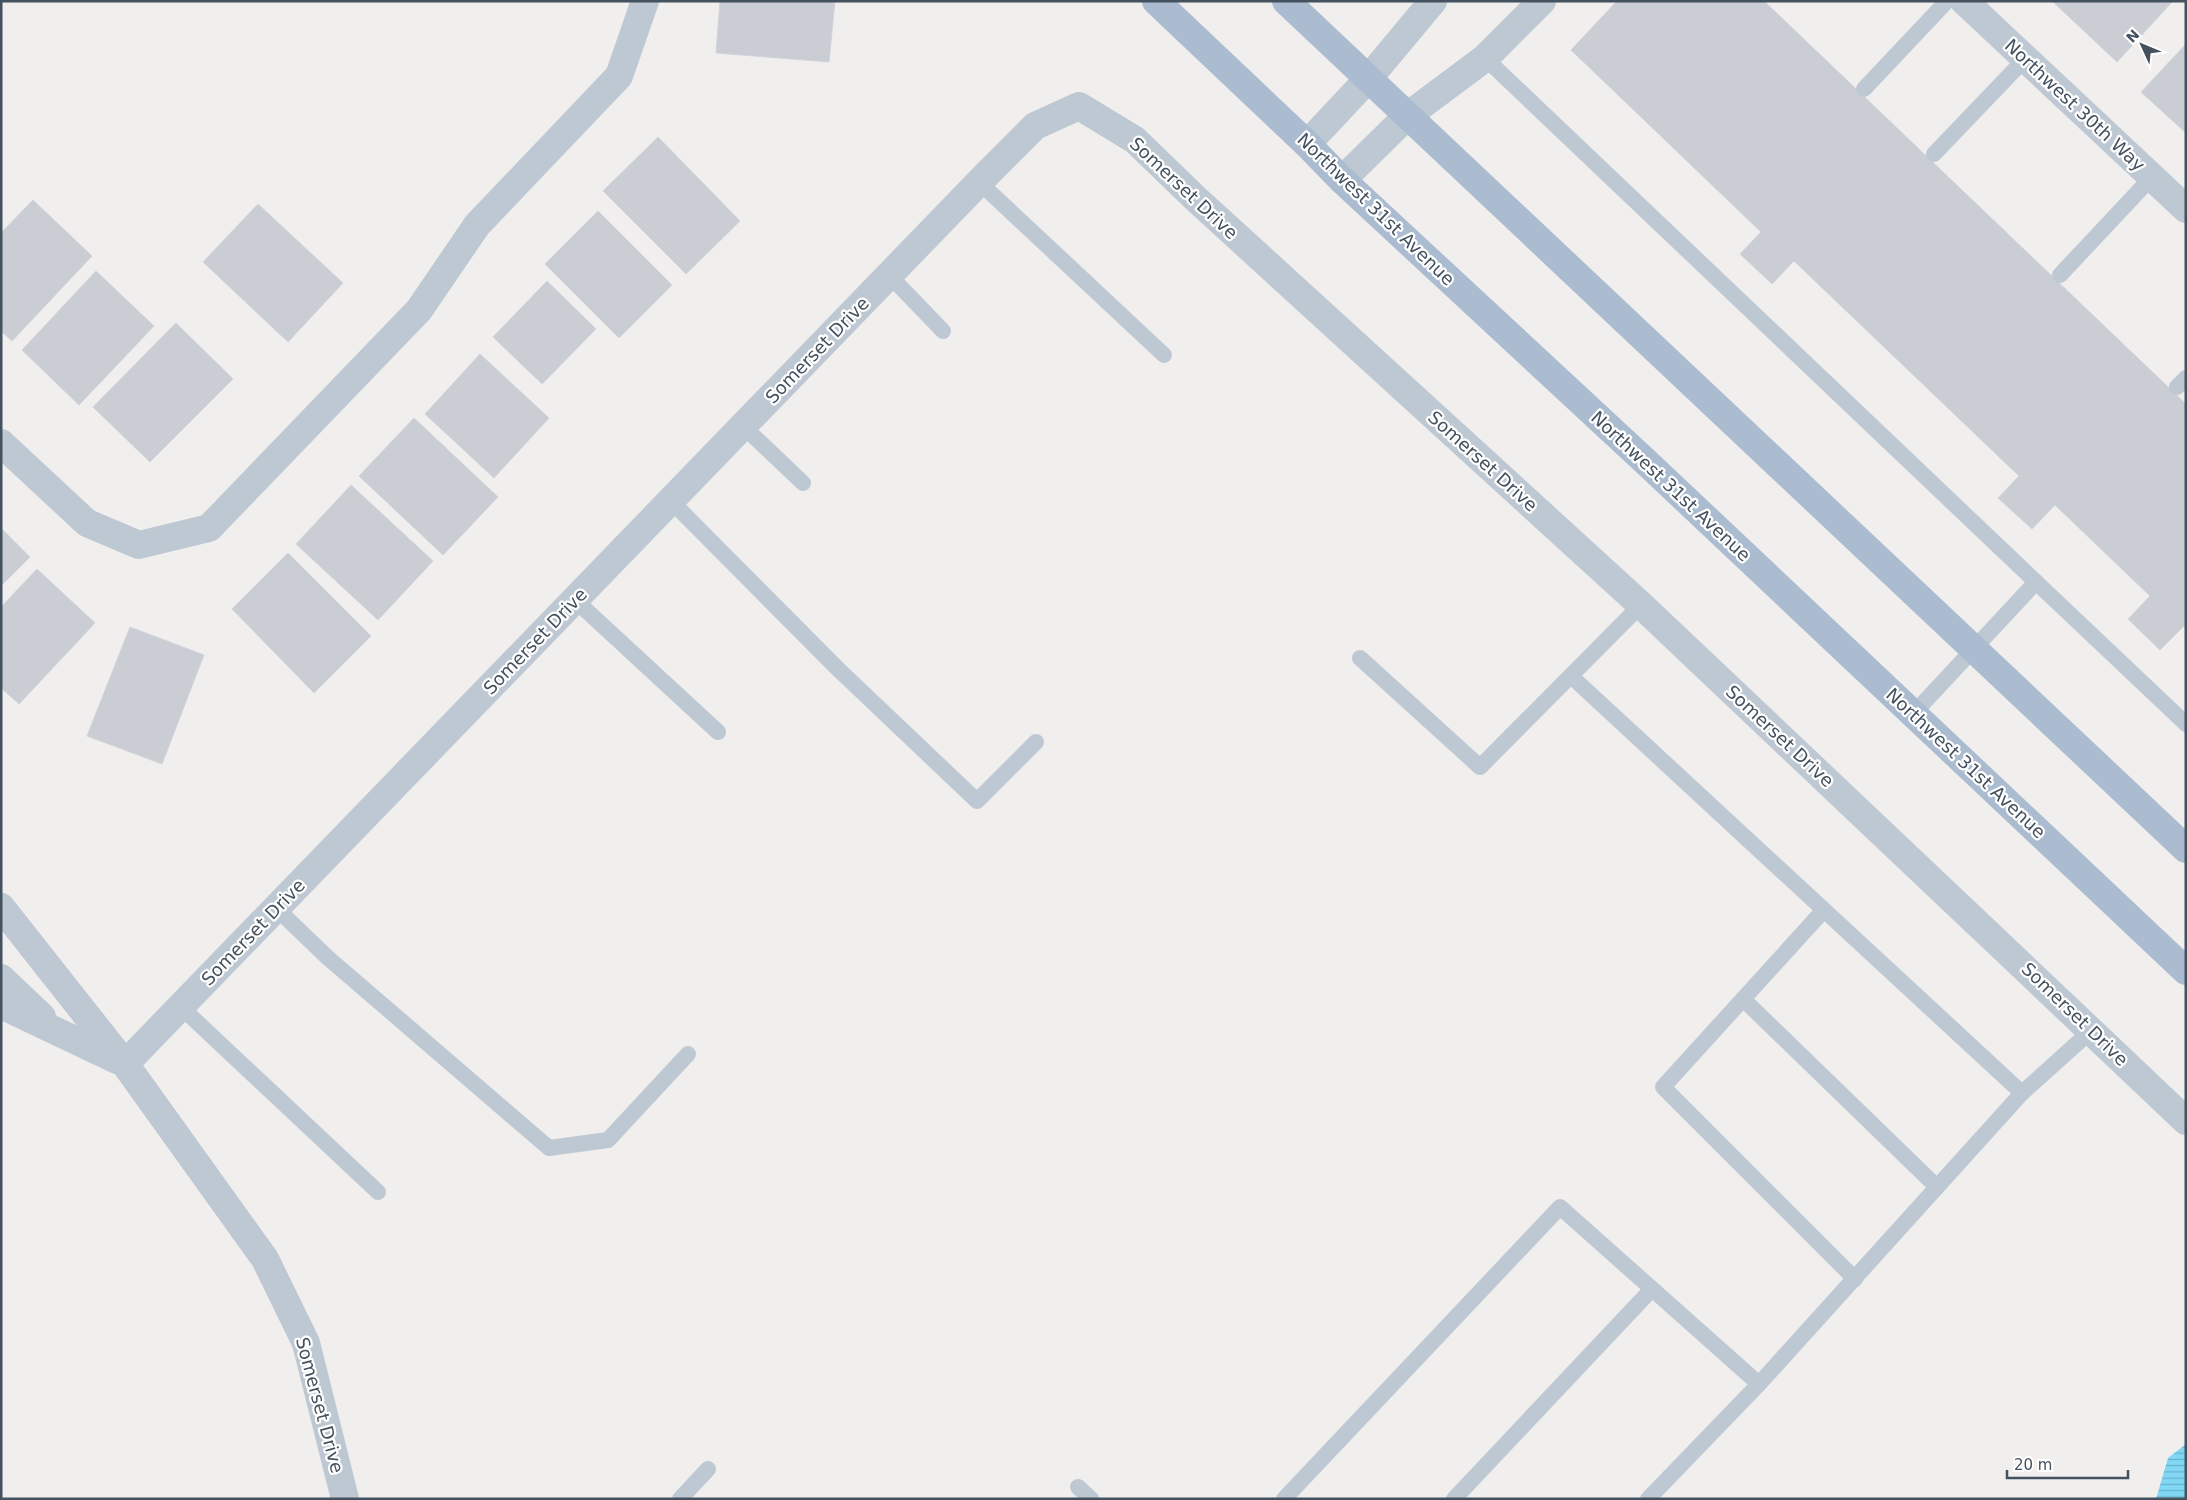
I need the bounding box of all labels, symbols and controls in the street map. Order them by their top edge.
north arrow [2117,20,2167,70]
street label: Northwest 30th Way [2000,34,2150,176]
street label: Northwest 31st Avenue [1293,128,1459,290]
street label: Somerset Drive [1126,133,1242,243]
street label: Somerset Drive [761,292,873,408]
street label: Somerset Drive [1424,406,1542,516]
street label: Northwest 31st Avenue [1587,407,1755,565]
street label: Somerset Drive [479,583,591,699]
street label: Somerset Drive [1722,681,1838,791]
street label: Northwest 31st Avenue [1882,684,2050,842]
street label: Somerset Drive [197,874,309,990]
street label: Somerset Drive [2017,958,2133,1070]
street label: Somerset Drive [292,1335,348,1475]
scale bar [2007,1448,2128,1480]
text: 20 m [2014,1456,2052,1474]

